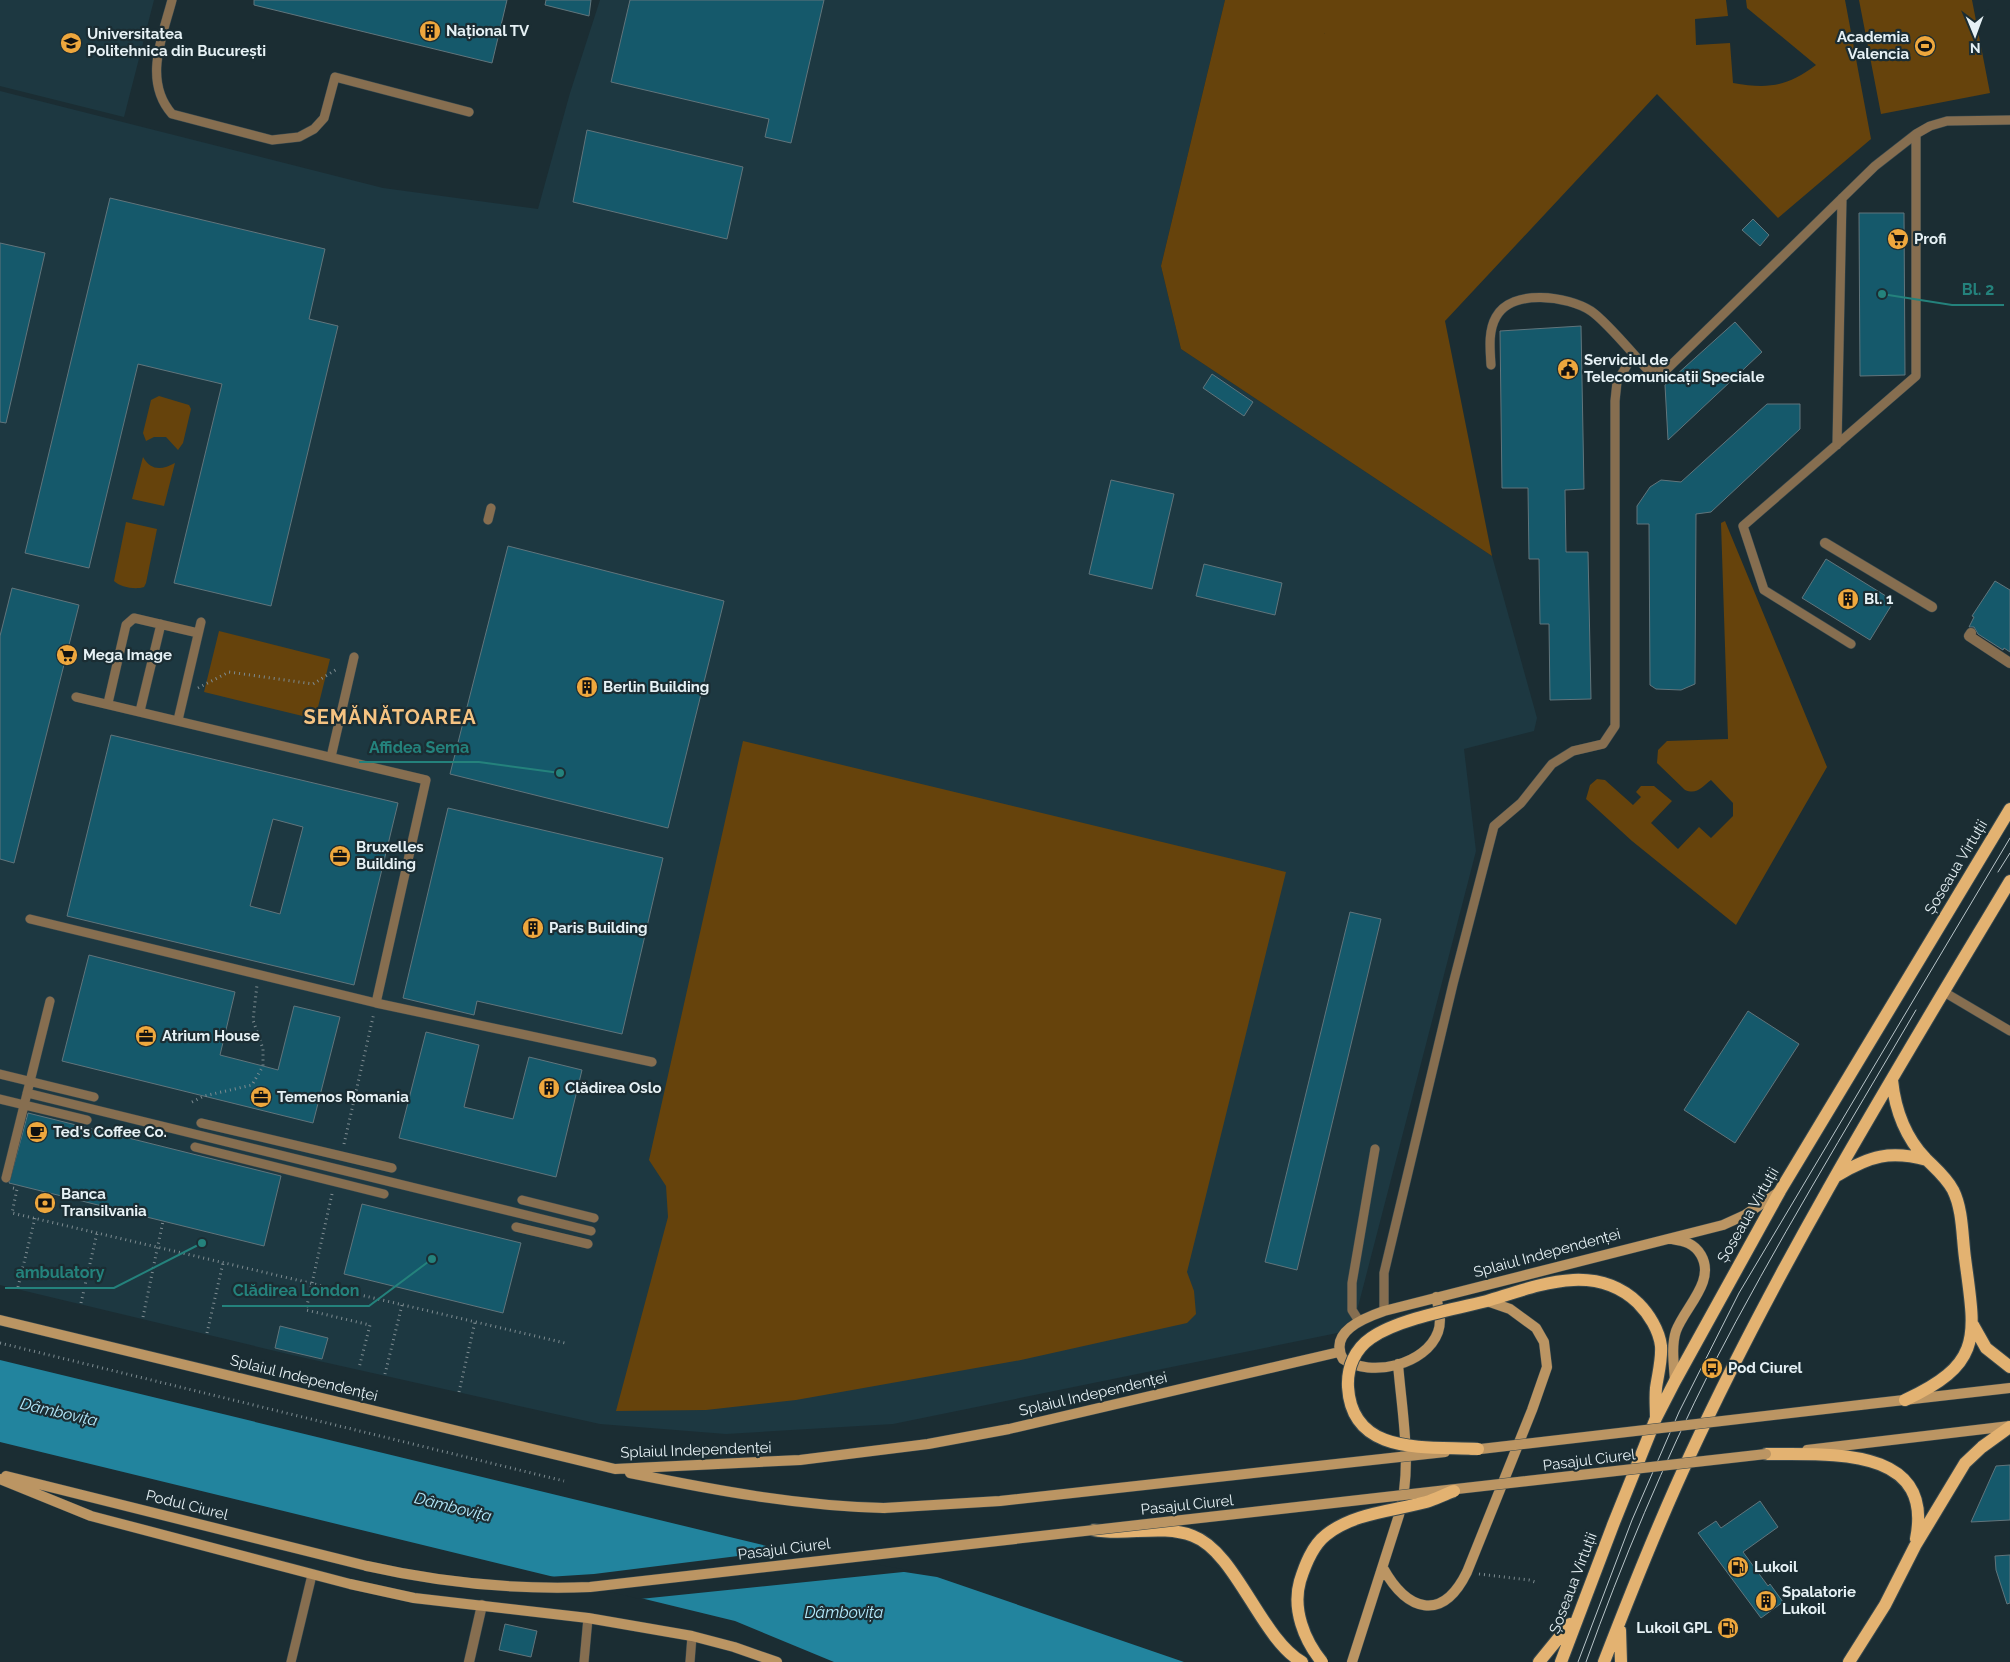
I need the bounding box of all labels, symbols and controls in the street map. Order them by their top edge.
north arrow [1950,10,2000,60]
building icon: Național TV [418,19,442,43]
place label: Național TV [446,22,530,40]
place label: Universitatea Politehnica din București [87,25,266,60]
place label: Academia Valencia [1837,28,1909,63]
school or university icon: Universitatea Politehnica din București [59,31,83,55]
sports icon: Academia Valencia [1913,34,1937,58]
text: N [1970,40,1981,56]
supermarket icon: Profi [1886,227,1910,251]
place label: Profi [1914,230,1947,248]
callout: Bl. 2 [1952,274,2004,305]
text: Bl. 2 [1962,280,1994,299]
place label: Serviciul de Telecomunicații Speciale [1584,351,1764,386]
public building icon: Serviciul de Telecomunicații Speciale [1556,357,1580,381]
building icon: Bl. 1 [1836,587,1860,611]
place label: Bl. 1 [1864,590,1894,608]
supermarket icon: Mega Image [55,643,79,667]
place label: Mega Image [83,646,172,664]
building icon: Berlin Building [575,675,599,699]
place label: Berlin Building [603,678,709,696]
district label: SEMĂNĂTOAREA [303,705,477,729]
callout: Affidea Sema [359,731,479,762]
text: Affidea Sema [369,738,469,757]
street label: Șoseaua Virtuții [1921,817,1991,917]
place label: Bruxelles Building [356,838,424,873]
office icon: Bruxelles Building [328,844,352,868]
building icon: Paris Building [521,916,545,940]
place label: Paris Building [549,919,648,937]
office icon: Atrium House [134,1024,158,1048]
place label: Atrium House [162,1027,260,1045]
building icon: Clădirea Oslo [537,1076,561,1100]
place label: Clădirea Oslo [565,1079,662,1097]
office icon: Temenos Romania [249,1085,273,1109]
place label: Temenos Romania [277,1088,409,1106]
cafe icon: Ted's Coffee Co. [25,1120,49,1144]
place label: Ted's Coffee Co. [53,1123,167,1141]
street label: Șoseaua Virtuții [1713,1164,1783,1266]
place label: Banca Transilvania [61,1185,147,1220]
bank icon: Banca Transilvania [33,1191,57,1215]
street label: Splaiul Independenței [1472,1225,1622,1281]
callout: ambulatory [5,1257,114,1288]
text: ambulatory [15,1263,105,1282]
callout: Clădirea London [222,1275,369,1306]
text: Clădirea London [233,1281,359,1300]
street label: Splaiul Independenței [228,1351,380,1405]
bus stop icon: Pod Ciurel [1700,1356,1724,1380]
place label: Pod Ciurel [1728,1359,1803,1377]
street label: Splaiul Independenței [1017,1368,1169,1420]
water label: Dâmbovița [18,1394,100,1430]
street label: Splaiul Independenței [620,1438,772,1462]
street label: Pasajul Ciurel [1542,1445,1637,1475]
street label: Podul Ciurel [144,1486,231,1524]
water label: Dâmbovița [412,1488,494,1526]
street label: Pasajul Ciurel [1140,1491,1235,1519]
street label: Șoseaua Virtuții [1545,1530,1601,1636]
street label: Pasajul Ciurel [737,1534,832,1564]
fuel station icon: Lukoil [1726,1555,1750,1579]
place label: Lukoil [1754,1558,1798,1576]
place label: Spalatorie Lukoil [1782,1583,1856,1618]
building icon: Spalatorie Lukoil [1754,1589,1778,1613]
water label: Dâmbovița [805,1603,884,1622]
fuel station icon: Lukoil GPL [1716,1616,1740,1640]
place label: Lukoil GPL [1636,1619,1712,1637]

